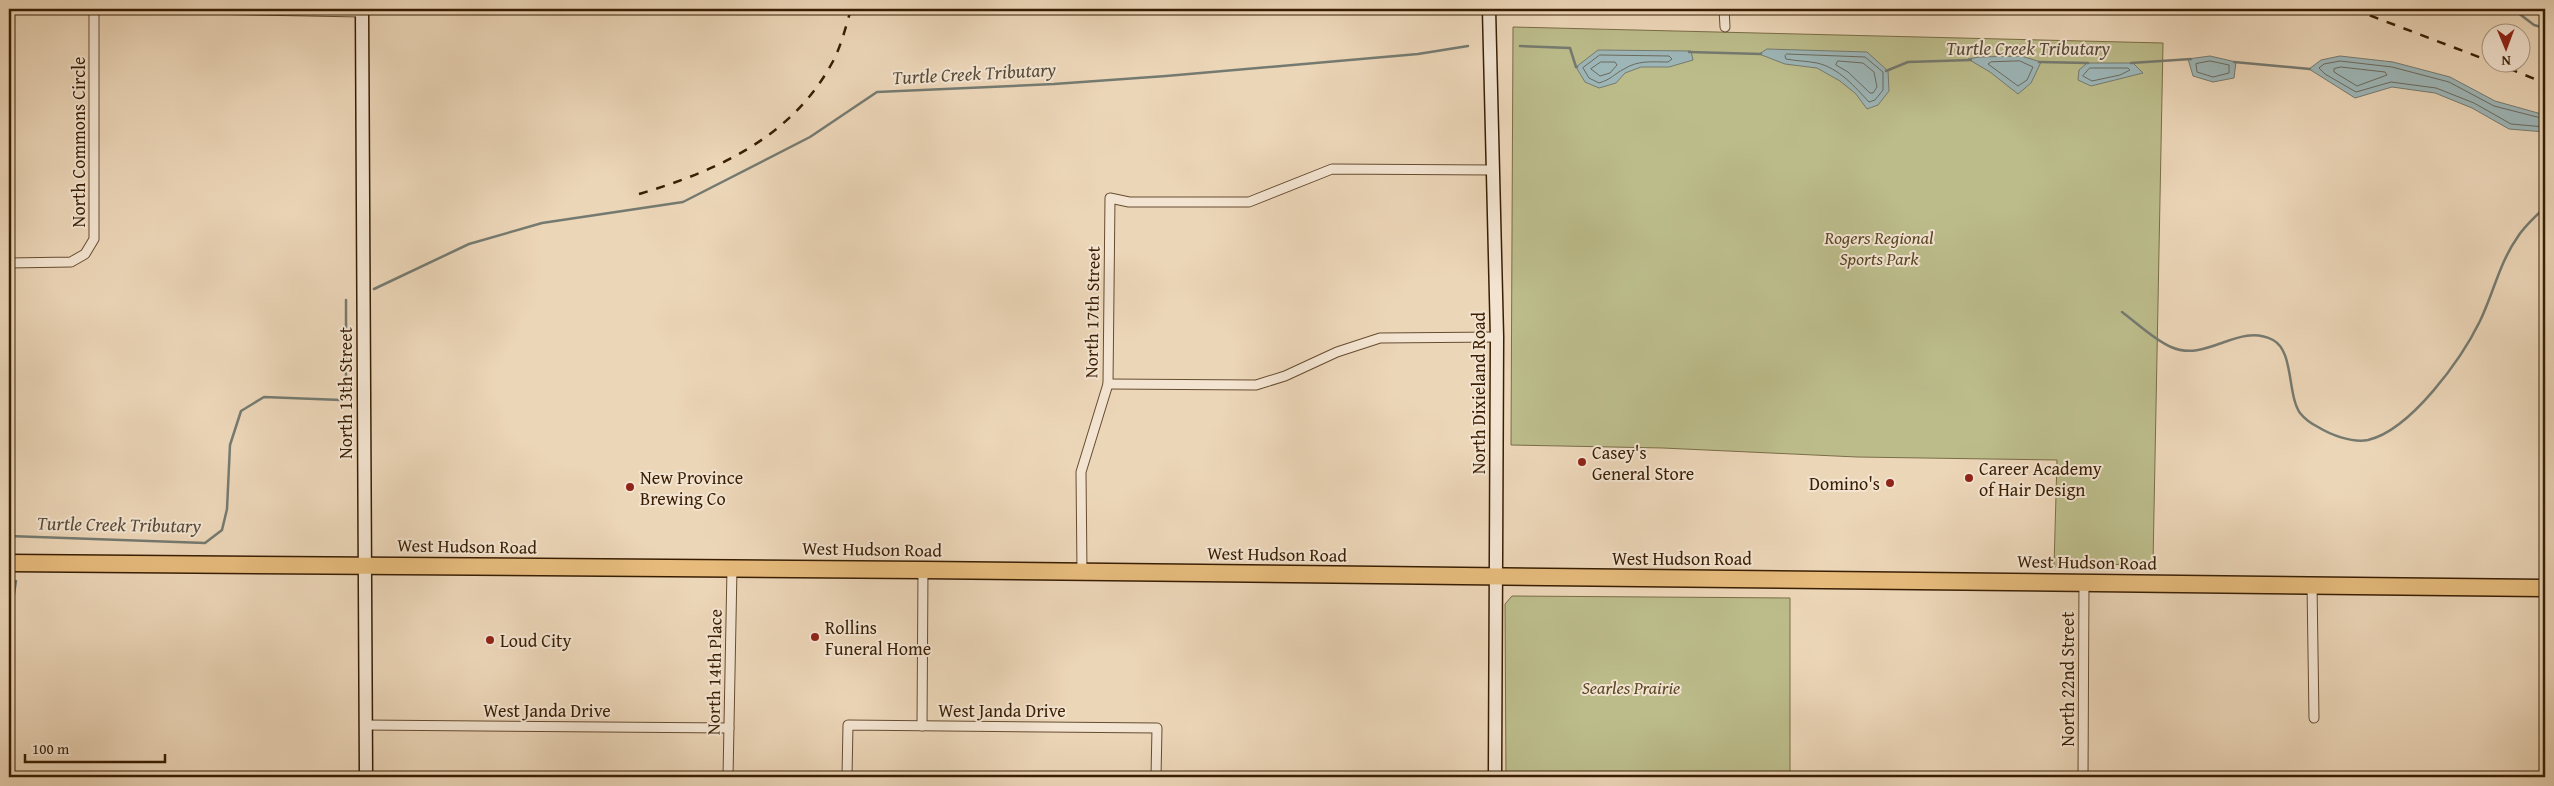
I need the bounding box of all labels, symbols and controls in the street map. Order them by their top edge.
north arrow [2482,22,2532,72]
water label: Turtle Creek Tributary [1946,34,2110,62]
text: N [2501,51,2511,71]
water label: Turtle Creek Tributary [891,55,1057,91]
street label: North Commons Circle [65,57,92,227]
park label: Rogers Regional Sports Park [1824,224,1934,272]
street label: North 17th Street [1077,245,1107,378]
street label: North Dixieland Road [1465,311,1492,474]
street label: North 13th Street [332,326,359,459]
place label: Casey's General Store [1592,439,1694,487]
place label: Career Academy of Hair Design [1979,455,2102,503]
marker: Casey's General Store [1576,456,1588,468]
place label: New Province Brewing Co [640,464,743,512]
place label: Domino's [1809,470,1880,497]
marker: Career Academy of Hair Design [1963,472,1975,484]
marker: Domino's [1884,477,1896,489]
marker: New Province Brewing Co [624,481,636,493]
water label: Turtle Creek Tributary [37,509,202,539]
street label: West Hudson Road [397,531,538,561]
street label: West Hudson Road [802,534,943,564]
street label: West Hudson Road [1207,539,1348,569]
street label: West Hudson Road [1612,545,1752,572]
street label: West Hudson Road [2017,547,2158,577]
street label: North 14th Place [699,609,729,735]
street label: North 22nd Street [2054,611,2081,747]
place label: Rollins Funeral Home [825,614,931,662]
place label: Loud City [500,627,571,654]
marker: Rollins Funeral Home [809,631,821,643]
marker: Loud City [484,634,496,646]
park label: Searles Prairie [1582,674,1680,701]
street label: West Janda Drive [483,697,611,724]
street label: West Janda Drive [938,697,1066,724]
scale bar [25,731,165,763]
text: 100 m [32,738,70,759]

